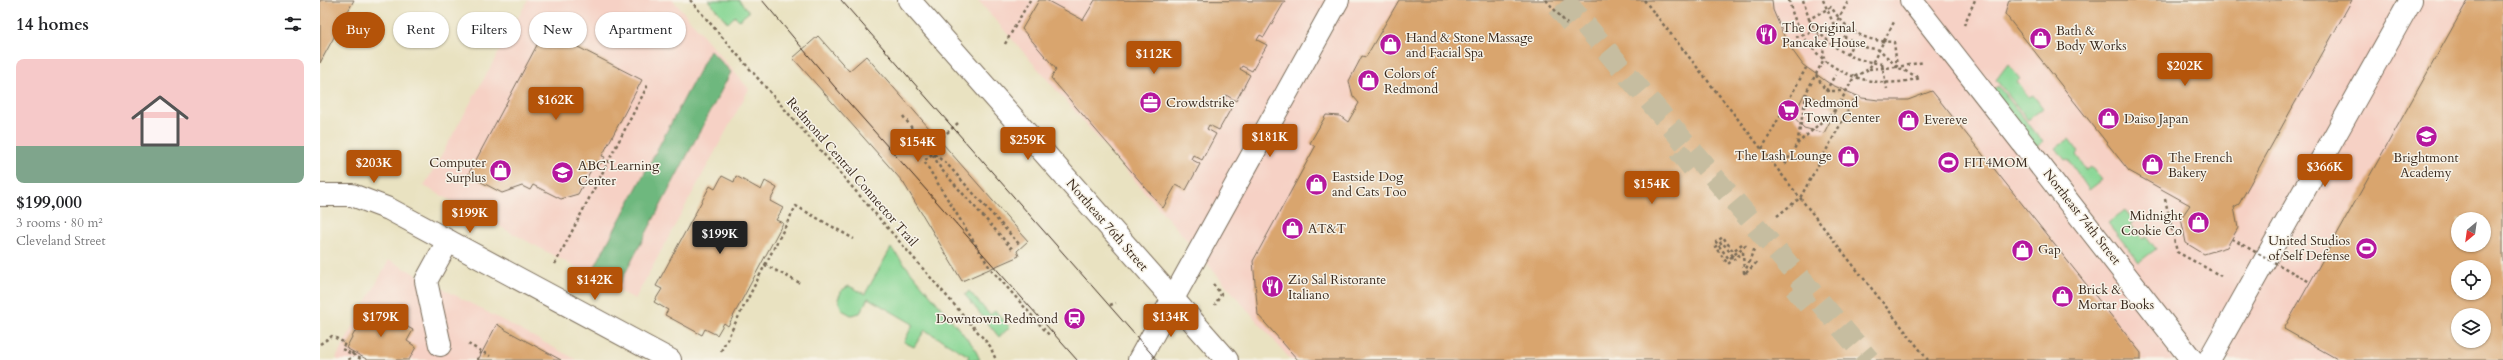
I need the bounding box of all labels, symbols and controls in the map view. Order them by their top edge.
chip: Buy [332,12,385,48]
chip: Rent [393,12,449,48]
chip: Filters [457,12,521,48]
chip: New [529,12,587,48]
chip: Apartment [595,12,686,48]
text: 14 homes [16,13,89,36]
icon: filters [282,13,304,35]
place label: The Original Pancake House [1782,19,1866,52]
restaurant icon: The Original Pancake House [1753,22,1779,48]
place label: Bath & Body Works [2056,22,2127,55]
shop icon: Bath & Body Works [2027,25,2053,51]
place label: Hand & Stone Massage and Facial Spa [1406,29,1533,62]
shop icon: Hand & Stone Massage and Facial Spa [1377,32,1403,58]
pin: $112K [1126,41,1182,75]
text: $112K [1135,45,1173,63]
pin: $202K [2157,53,2213,87]
text: $202K [2166,57,2204,75]
place label: Colors of Redmond [1384,65,1438,98]
shop icon: Colors of Redmond [1356,68,1382,94]
icon: home [124,85,196,157]
pin: $162K [528,87,584,121]
office icon: Crowdstrike [1138,90,1164,116]
text: $162K [537,91,575,109]
street label: Redmond Central Connector Trail [782,94,922,251]
place label: Crowdstrike [1166,94,1235,112]
place label: Redmond Town Center [1804,94,1880,127]
supermarket icon: Redmond Town Center [1775,97,1801,123]
shop icon: Daiso Japan [2096,106,2122,132]
shop icon: Evereve [1895,107,1921,133]
place label: Daiso Japan [2124,110,2189,128]
place label: Evereve [1924,111,1968,129]
school or university icon: Brightmont Academy [2413,123,2439,149]
pin: $181K [1242,124,1298,158]
pin: $259K [1000,127,1056,161]
text: $181K [1251,128,1289,146]
pin: $154K [890,129,946,163]
text: $259K [1009,131,1047,149]
text: $154K [899,133,937,151]
shop icon: The Lash Lounge [1835,143,1861,169]
place label: The Lash Lounge [1735,147,1832,165]
place label: The French Bakery [2168,149,2233,182]
place label: Brightmont Academy [2393,149,2459,182]
pin: $203K [346,150,402,184]
sports icon: FIT4MOM [1936,150,1962,176]
shop icon: The French Bakery [2140,152,2166,178]
text: $203K [355,154,393,172]
place label: Computer Surplus [429,154,486,187]
place label: FIT4MOM [1964,154,2028,172]
pin: $366K [2297,154,2353,188]
shop icon: Computer Surplus [488,157,514,183]
place label: ABC Learning Center [578,157,660,190]
text: $366K [2306,158,2344,176]
school or university icon: ABC Learning Center [550,160,576,186]
street label: Northeast 74th Street [2039,165,2125,269]
place label: Eastside Dog and Cats Too [1332,168,1407,201]
shop icon: Eastside Dog and Cats Too [1303,171,1329,197]
pin: $154K [1624,171,1680,205]
street label: Northeast 76th Street [1062,175,1152,275]
text: $154K [1633,175,1671,193]
text: $199,000 [16,191,82,214]
pin: $199K [442,200,498,234]
text: $199K [451,204,489,222]
place label: Midnight Cookie Co [2121,207,2182,240]
shop icon: Midnight Cookie Co [2185,210,2211,236]
north arrow [2451,212,2491,252]
map controls [2451,212,2491,348]
text: 3 rooms · 80 m² [16,214,103,232]
shop icon: AT&T [1279,216,1305,242]
place label: AT&T [1308,220,1346,238]
pin: $199K [692,221,748,255]
text: $199K [701,225,739,243]
text: Cleveland Street [16,232,106,250]
place label: United Studios of Self Defense [2268,232,2350,265]
sports icon: United Studios of Self Defense [2353,235,2379,261]
shop icon: Gap [2010,237,2036,263]
place label: Gap [2038,241,2061,259]
button: locate [2451,260,2491,300]
pin: $142K [567,267,623,301]
text: $142K [576,271,614,289]
place label: Zio Sal Ristorante Italiano [1288,271,1386,304]
restaurant icon: Zio Sal Ristorante Italiano [1259,274,1285,300]
place label: Brick & Mortar Books [2078,281,2154,314]
shop icon: Brick & Mortar Books [2050,284,2076,310]
pin: $179K [353,304,409,338]
pin: $134K [1143,304,1199,338]
station icon: Downtown Redmond [1061,306,1087,332]
text: $179K [362,308,400,326]
text: $134K [1152,308,1190,326]
button: layers [2451,308,2491,348]
place label: Downtown Redmond [936,310,1058,328]

